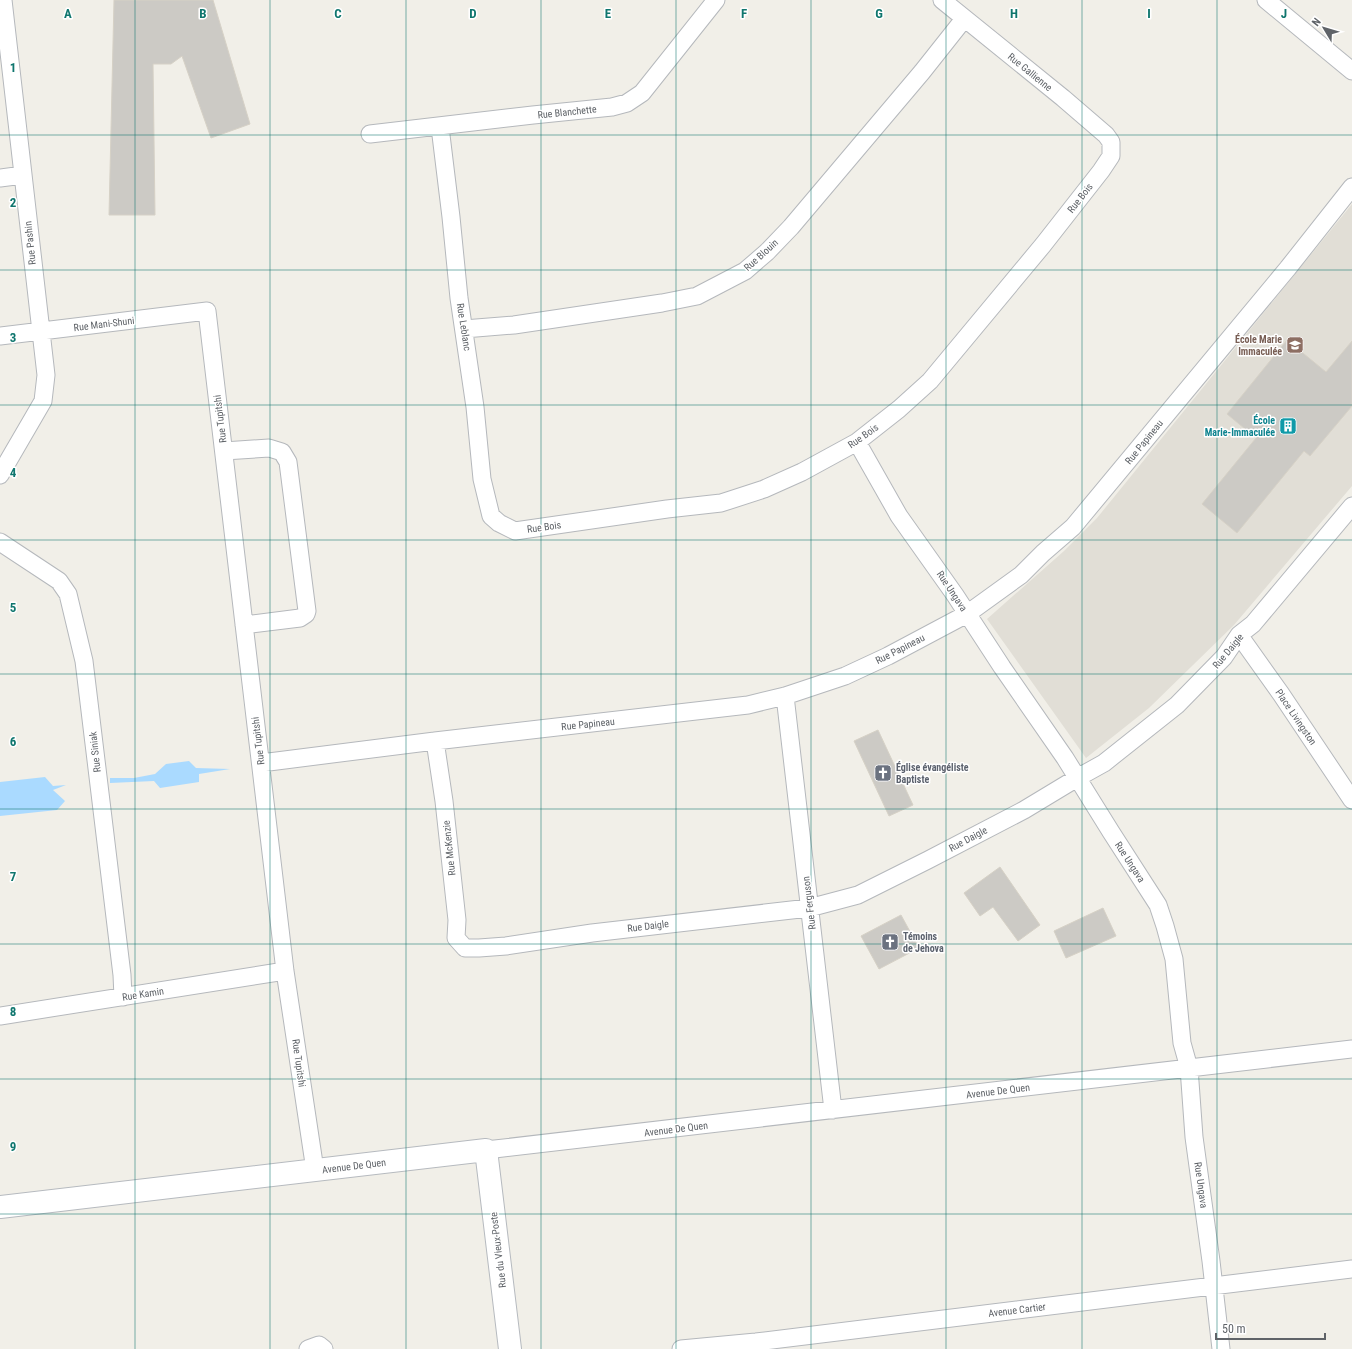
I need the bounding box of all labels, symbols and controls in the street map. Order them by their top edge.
text: A [64,6,72,21]
text: B [199,6,207,21]
text: C [334,6,342,21]
text: D [469,6,477,21]
text: E [605,6,612,21]
text: F [741,6,747,21]
text: G [875,6,883,21]
text: H [1010,6,1018,21]
text: I [1147,6,1151,21]
text: J [1281,6,1287,21]
north arrow [1304,8,1344,48]
text: N [1309,15,1324,29]
street label: Rue Gallienne [1006,51,1055,93]
text: 1 [10,60,16,75]
street label: Rue Blanchette [537,103,597,121]
street label: Rue Bois [1065,181,1095,215]
text: 2 [10,195,17,210]
street label: Rue Pashin [22,220,38,265]
street label: Rue Blouin [742,237,780,273]
street label: Rue Leblanc [455,302,473,352]
street label: Rue Mani-Shuni [73,315,135,333]
text: 3 [10,330,16,345]
place label: École Marie Immaculée [1235,333,1282,357]
school or university icon: École Marie Immaculée [1285,335,1305,355]
street label: Rue Tupitshi [212,394,228,444]
place label: École Marie-Immaculée [1205,414,1275,438]
building icon: École Marie-Immaculée [1278,416,1298,436]
street label: Rue Papineau [1123,418,1165,466]
street label: Rue Bois [846,421,881,450]
text: 4 [10,465,17,480]
street label: Rue Bois [526,519,562,535]
street label: Rue Ungava [935,569,970,613]
text: 5 [10,600,17,615]
street label: Rue Daigle [1210,631,1246,671]
street label: Rue Papineau [874,632,927,666]
street label: Place Livingston [1273,687,1319,747]
street label: Rue Tupitshi [250,716,266,766]
street label: Rue Papineau [561,716,615,732]
street label: Rue Siniak [87,731,103,773]
text: 6 [10,734,17,749]
place label: Église évangéliste Baptiste [896,761,969,785]
church icon: Église évangéliste Baptiste [873,763,893,783]
street label: Rue McKenzie [441,820,457,876]
street label: Rue Daigle [947,824,989,854]
street label: Rue Ungava [1113,840,1147,885]
text: 7 [10,869,17,884]
street label: Rue Ferguson [800,876,818,930]
street label: Rue Daigle [627,918,670,934]
place label: Témoins de Jehova [903,931,944,954]
church icon: Témoins de Jehova [880,932,900,952]
street label: Rue Kamin [121,985,165,1003]
text: 8 [10,1004,16,1019]
street label: Rue Tupitshi [290,1038,308,1088]
street label: Avenue De Quen [965,1082,1031,1100]
street label: Avenue De Quen [643,1120,709,1138]
text: 9 [10,1139,16,1154]
street label: Avenue De Quen [321,1157,387,1175]
street label: Rue Ungava [1192,1161,1210,1209]
street label: Rue du Vieux-Poste [488,1211,508,1288]
street label: Avenue Cartier [988,1301,1046,1319]
scale bar [1216,1315,1325,1341]
text: 50 m [1222,1322,1246,1336]

